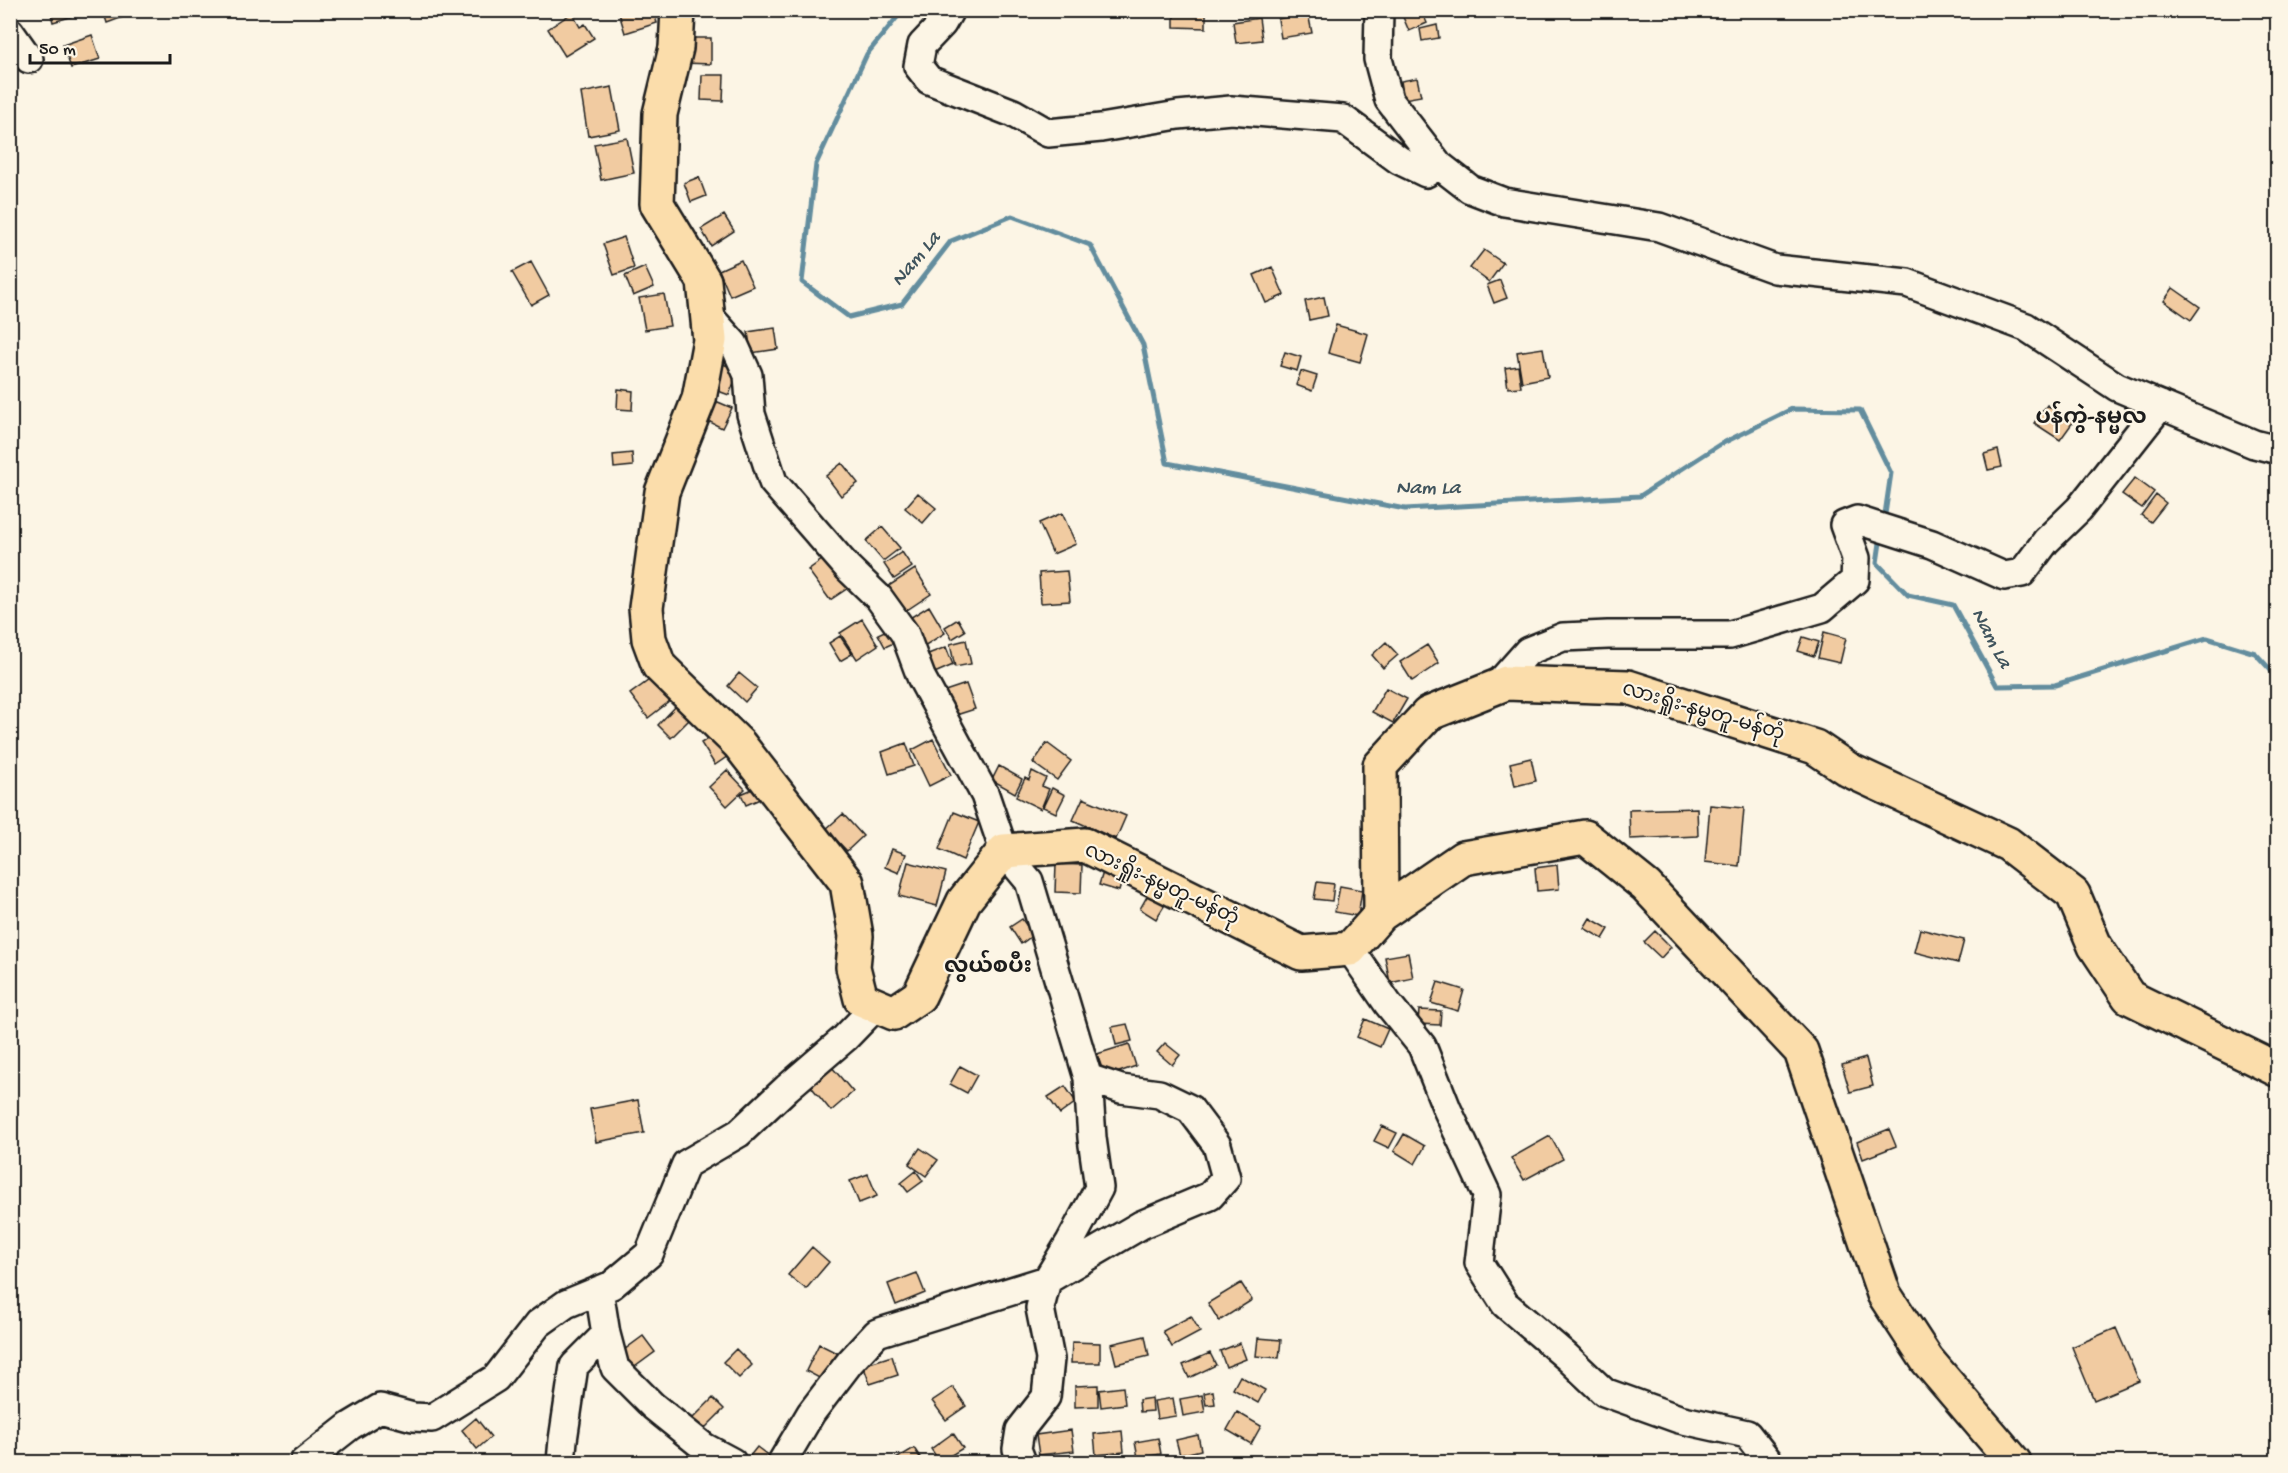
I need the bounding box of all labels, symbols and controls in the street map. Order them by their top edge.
scale bar [30,27,170,65]
text: 50 m [39,40,76,61]
water label: Nam La [887,226,948,293]
district label: ပန်ကွဲ-နမ္မလ [2035,400,2147,434]
water label: Nam La [1396,477,1462,502]
water label: Nam La [1964,605,2017,675]
street label: လားရှိုး-နမ္မတူ-မန်တုံ [1619,673,1789,749]
street label: လားရှိုး-နမ္မတူ-မန်တုံ [1079,835,1244,934]
district label: လွယ်စပီး [944,949,1032,982]

